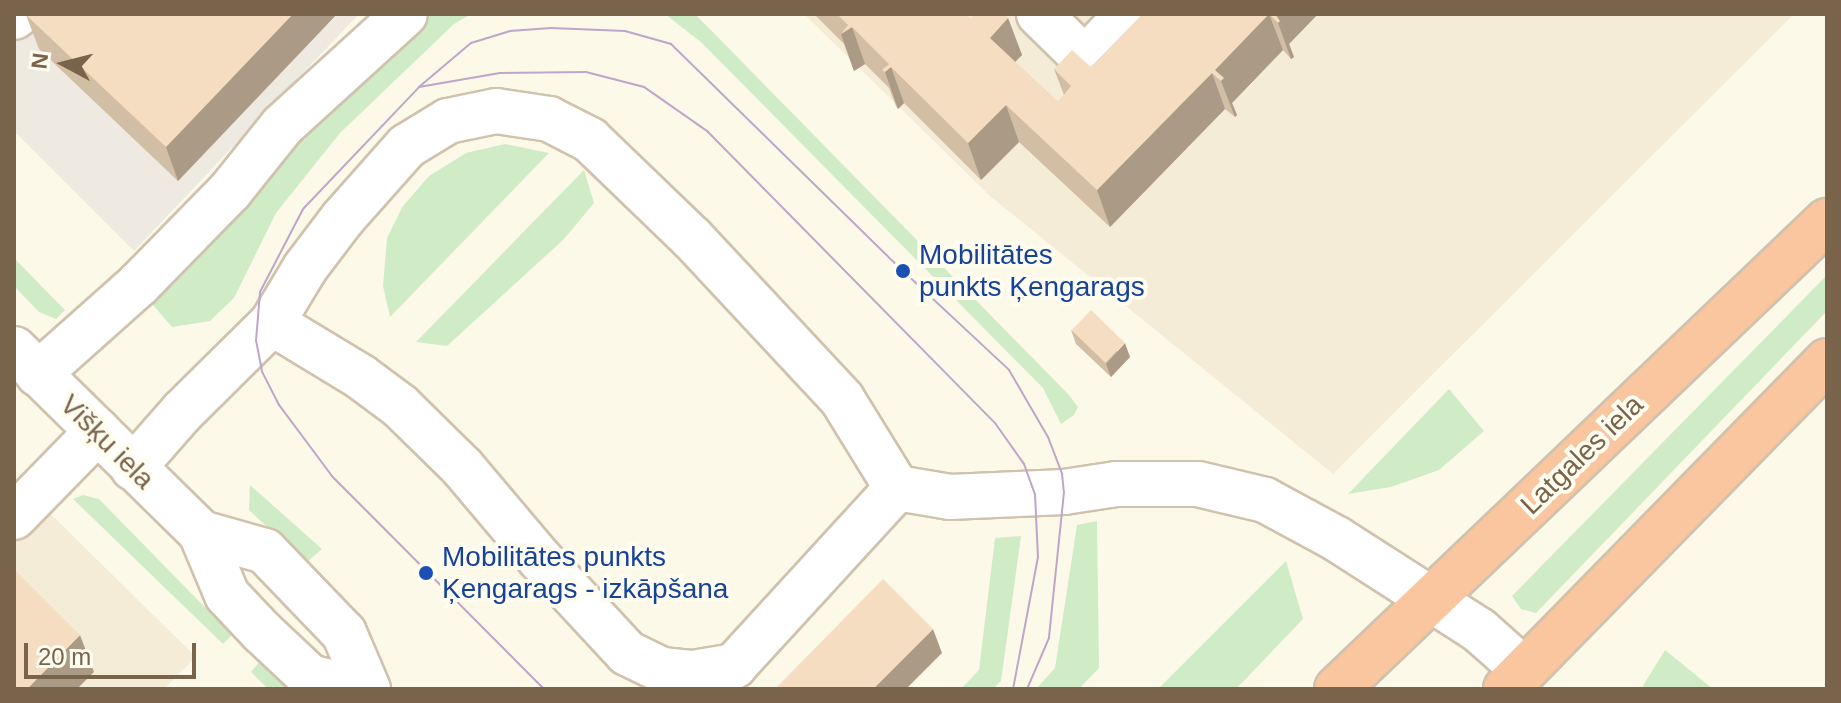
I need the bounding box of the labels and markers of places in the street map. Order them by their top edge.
place label: Mobilitātes punkts Ķengarags [919,238,1145,304]
marker: Mobilitātes punkts Ķengarags [894,262,912,280]
place label: Mobilitātes punkts Ķengarags - izkāpšana [442,540,728,606]
marker: Mobilitātes punkts Ķengarags - izkāpšana [417,564,435,582]

